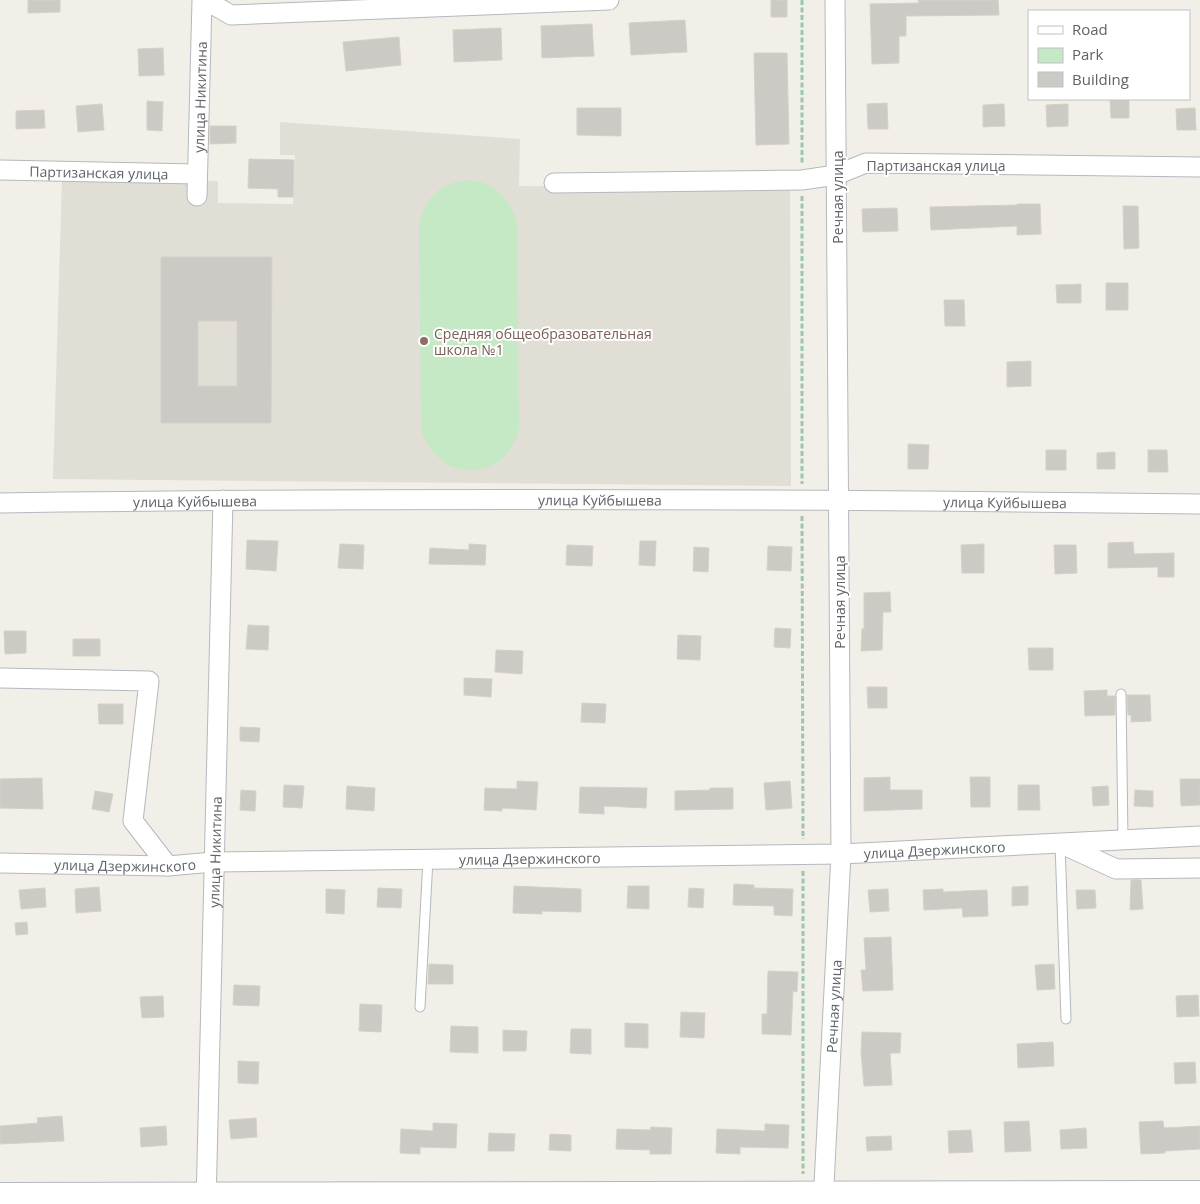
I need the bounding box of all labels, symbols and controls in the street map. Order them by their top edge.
legend [1028,10,1190,100]
text: Road [1072,19,1108,39]
street label: улица Никитина [189,41,210,153]
text: Park [1072,44,1103,64]
text: Building [1072,69,1129,89]
street label: Речная улица [828,150,847,244]
street label: Партизанская улица [866,156,1006,175]
street label: Партизанская улица [29,161,169,183]
place label: Средняя общеобразовательная школа №1 [434,324,652,359]
marker: Средняя общеобразовательная школа №1 [418,335,430,347]
street label: улица Куйбышева [538,490,662,509]
street label: улица Куйбышева [133,491,257,511]
street label: улица Куйбышева [943,492,1067,512]
street label: Речная улица [830,555,849,649]
street label: улица Никитина [204,796,225,908]
street label: улица Дзержинского [863,836,1006,862]
street label: улица Дзержинского [459,848,601,868]
street label: улица Дзержинского [54,854,197,876]
street label: Речная улица [821,959,845,1053]

